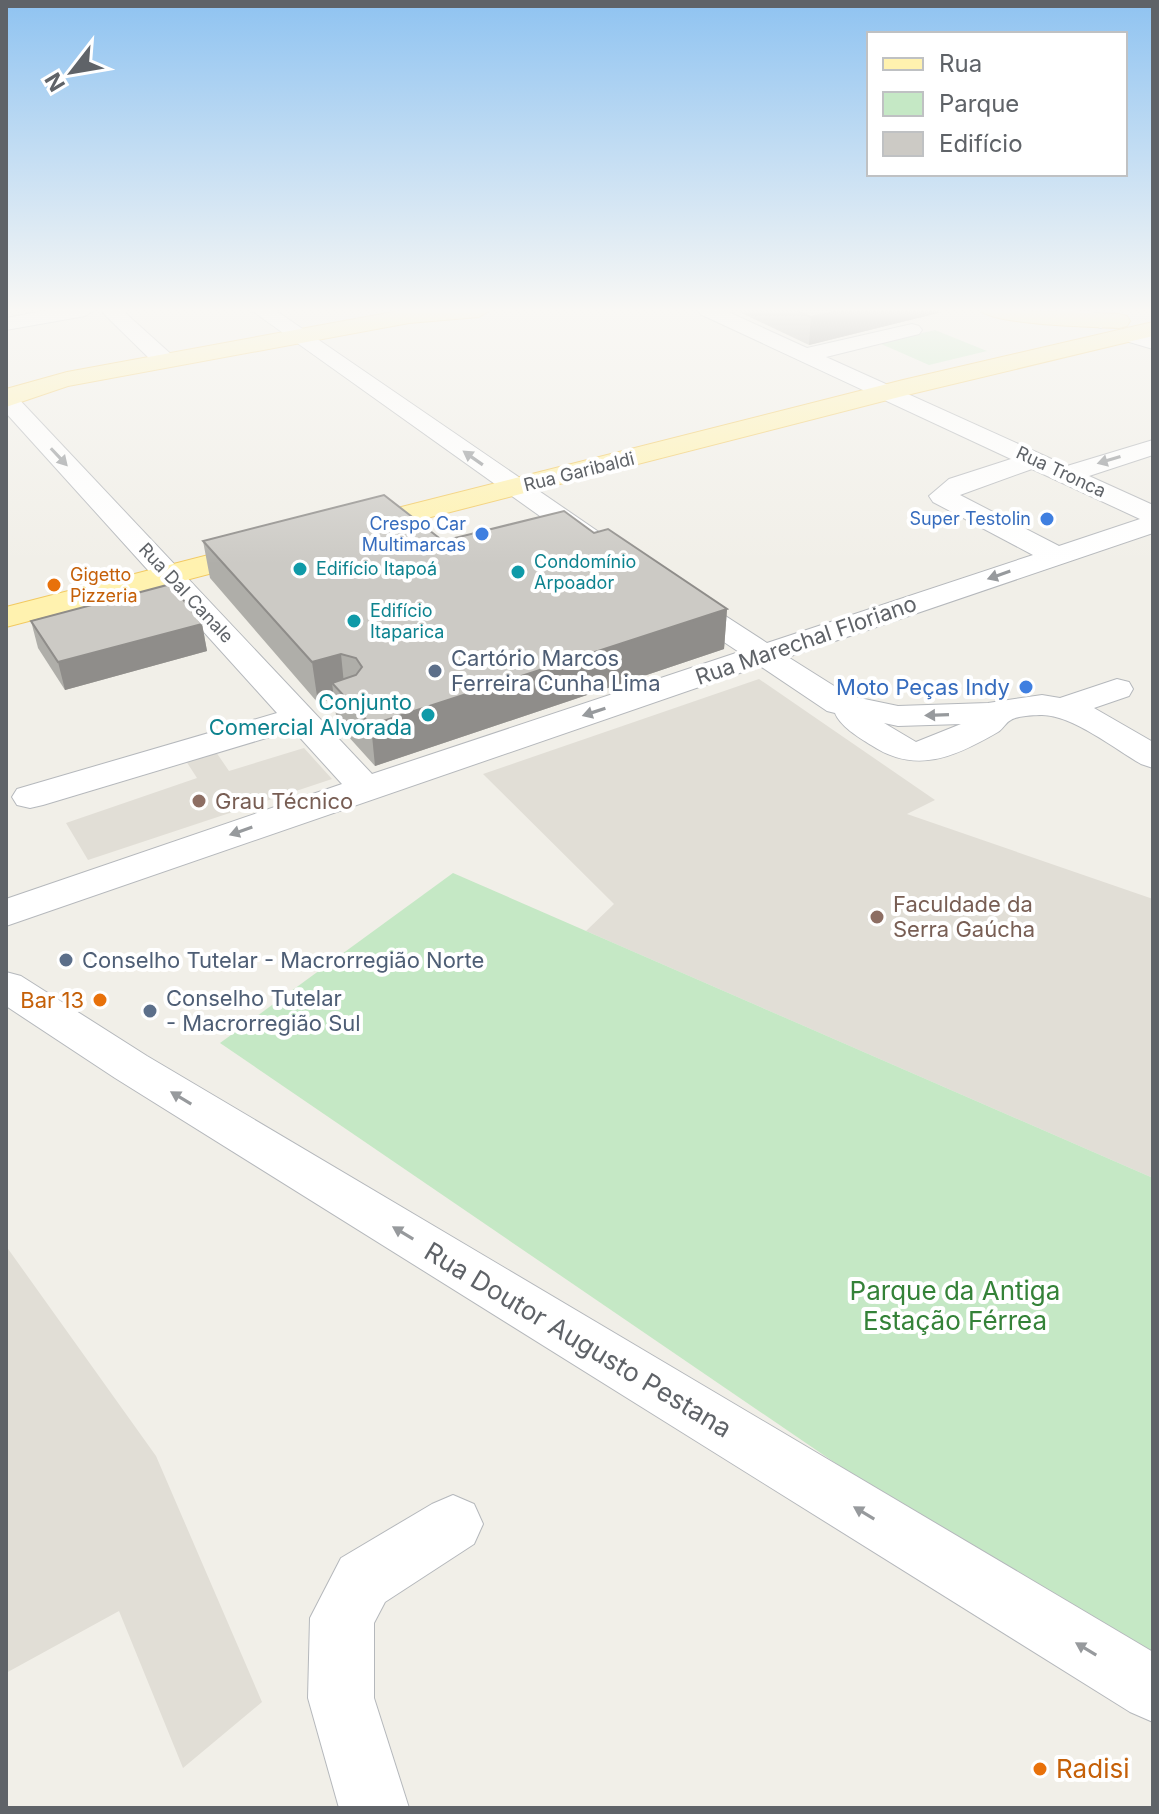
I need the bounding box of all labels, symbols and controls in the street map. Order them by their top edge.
north arrow [32,32,112,112]
legend [867,32,1127,176]
text: Rua [939,49,982,78]
text: N [39,68,70,96]
text: Parque [939,89,1019,118]
text: Edifício [939,129,1023,158]
street label: Rua Tronca [1013,442,1109,501]
one-way arrow [50,447,68,466]
street label: Rua Garibaldi [521,448,636,495]
one-way arrow [463,451,484,466]
one-way arrow [1097,455,1121,467]
place label: Super Testolin [909,508,1031,529]
marker: Super Testolin [1038,510,1056,528]
place label: Crespo Car Multimarcas [362,513,466,555]
marker: Crespo Car Multimarcas [473,525,491,543]
street label: Rua Dal Canale [135,538,238,647]
place label: Condomínio Arpoador [534,551,636,593]
place label: Edifício Itapoá [316,558,437,579]
marker: Edifício Itapoá [291,560,309,578]
marker: Condomínio Arpoador [509,563,527,581]
place label: Gigetto Pizzeria [70,564,138,606]
one-way arrow [987,570,1011,582]
marker: Gigetto Pizzeria [45,576,63,594]
street label: Rua Marechal Floriano [692,590,920,690]
place label: Edifício Itaparica [370,600,444,642]
marker: Edifício Itaparica [345,612,363,630]
place label: Cartório Marcos Ferreira Cunha Lima [451,645,660,696]
marker: Cartório Marcos Ferreira Cunha Lima [426,662,444,680]
place label: Moto Peças Indy [836,674,1010,700]
marker: Moto Peças Indy [1017,678,1035,696]
place label: Conjunto Comercial Alvorada [209,689,412,740]
marker: Conjunto Comercial Alvorada [419,706,437,724]
one-way arrow [581,706,605,718]
one-way arrow [924,709,949,722]
place label: Grau Técnico [215,788,353,814]
marker: Grau Técnico [190,792,208,810]
one-way arrow [229,825,253,838]
place label: Faculdade da Serra Gaúcha [893,891,1035,942]
marker: Faculdade da Serra Gaúcha [868,908,886,926]
place label: Conselho Tutelar - Macrorregião Norte [82,947,484,973]
marker: Conselho Tutelar - Macrorregião Norte [57,951,75,969]
place label: Conselho Tutelar - Macrorregião Sul [166,985,361,1036]
place label: Bar 13 [20,987,84,1013]
marker: Bar 13 [91,991,109,1009]
marker: Conselho Tutelar - Macrorregião Sul [141,1002,159,1020]
one-way arrow [170,1091,192,1105]
one-way arrow [392,1226,414,1240]
street label: Rua Doutor Augusto Pestana [419,1235,737,1444]
park label: Parque da Antiga Estação Férrea [850,1275,1060,1336]
one-way arrow [853,1507,875,1521]
one-way arrow [1075,1642,1097,1656]
place label: Radisi [1056,1753,1129,1784]
marker: Radisi [1031,1760,1049,1778]

